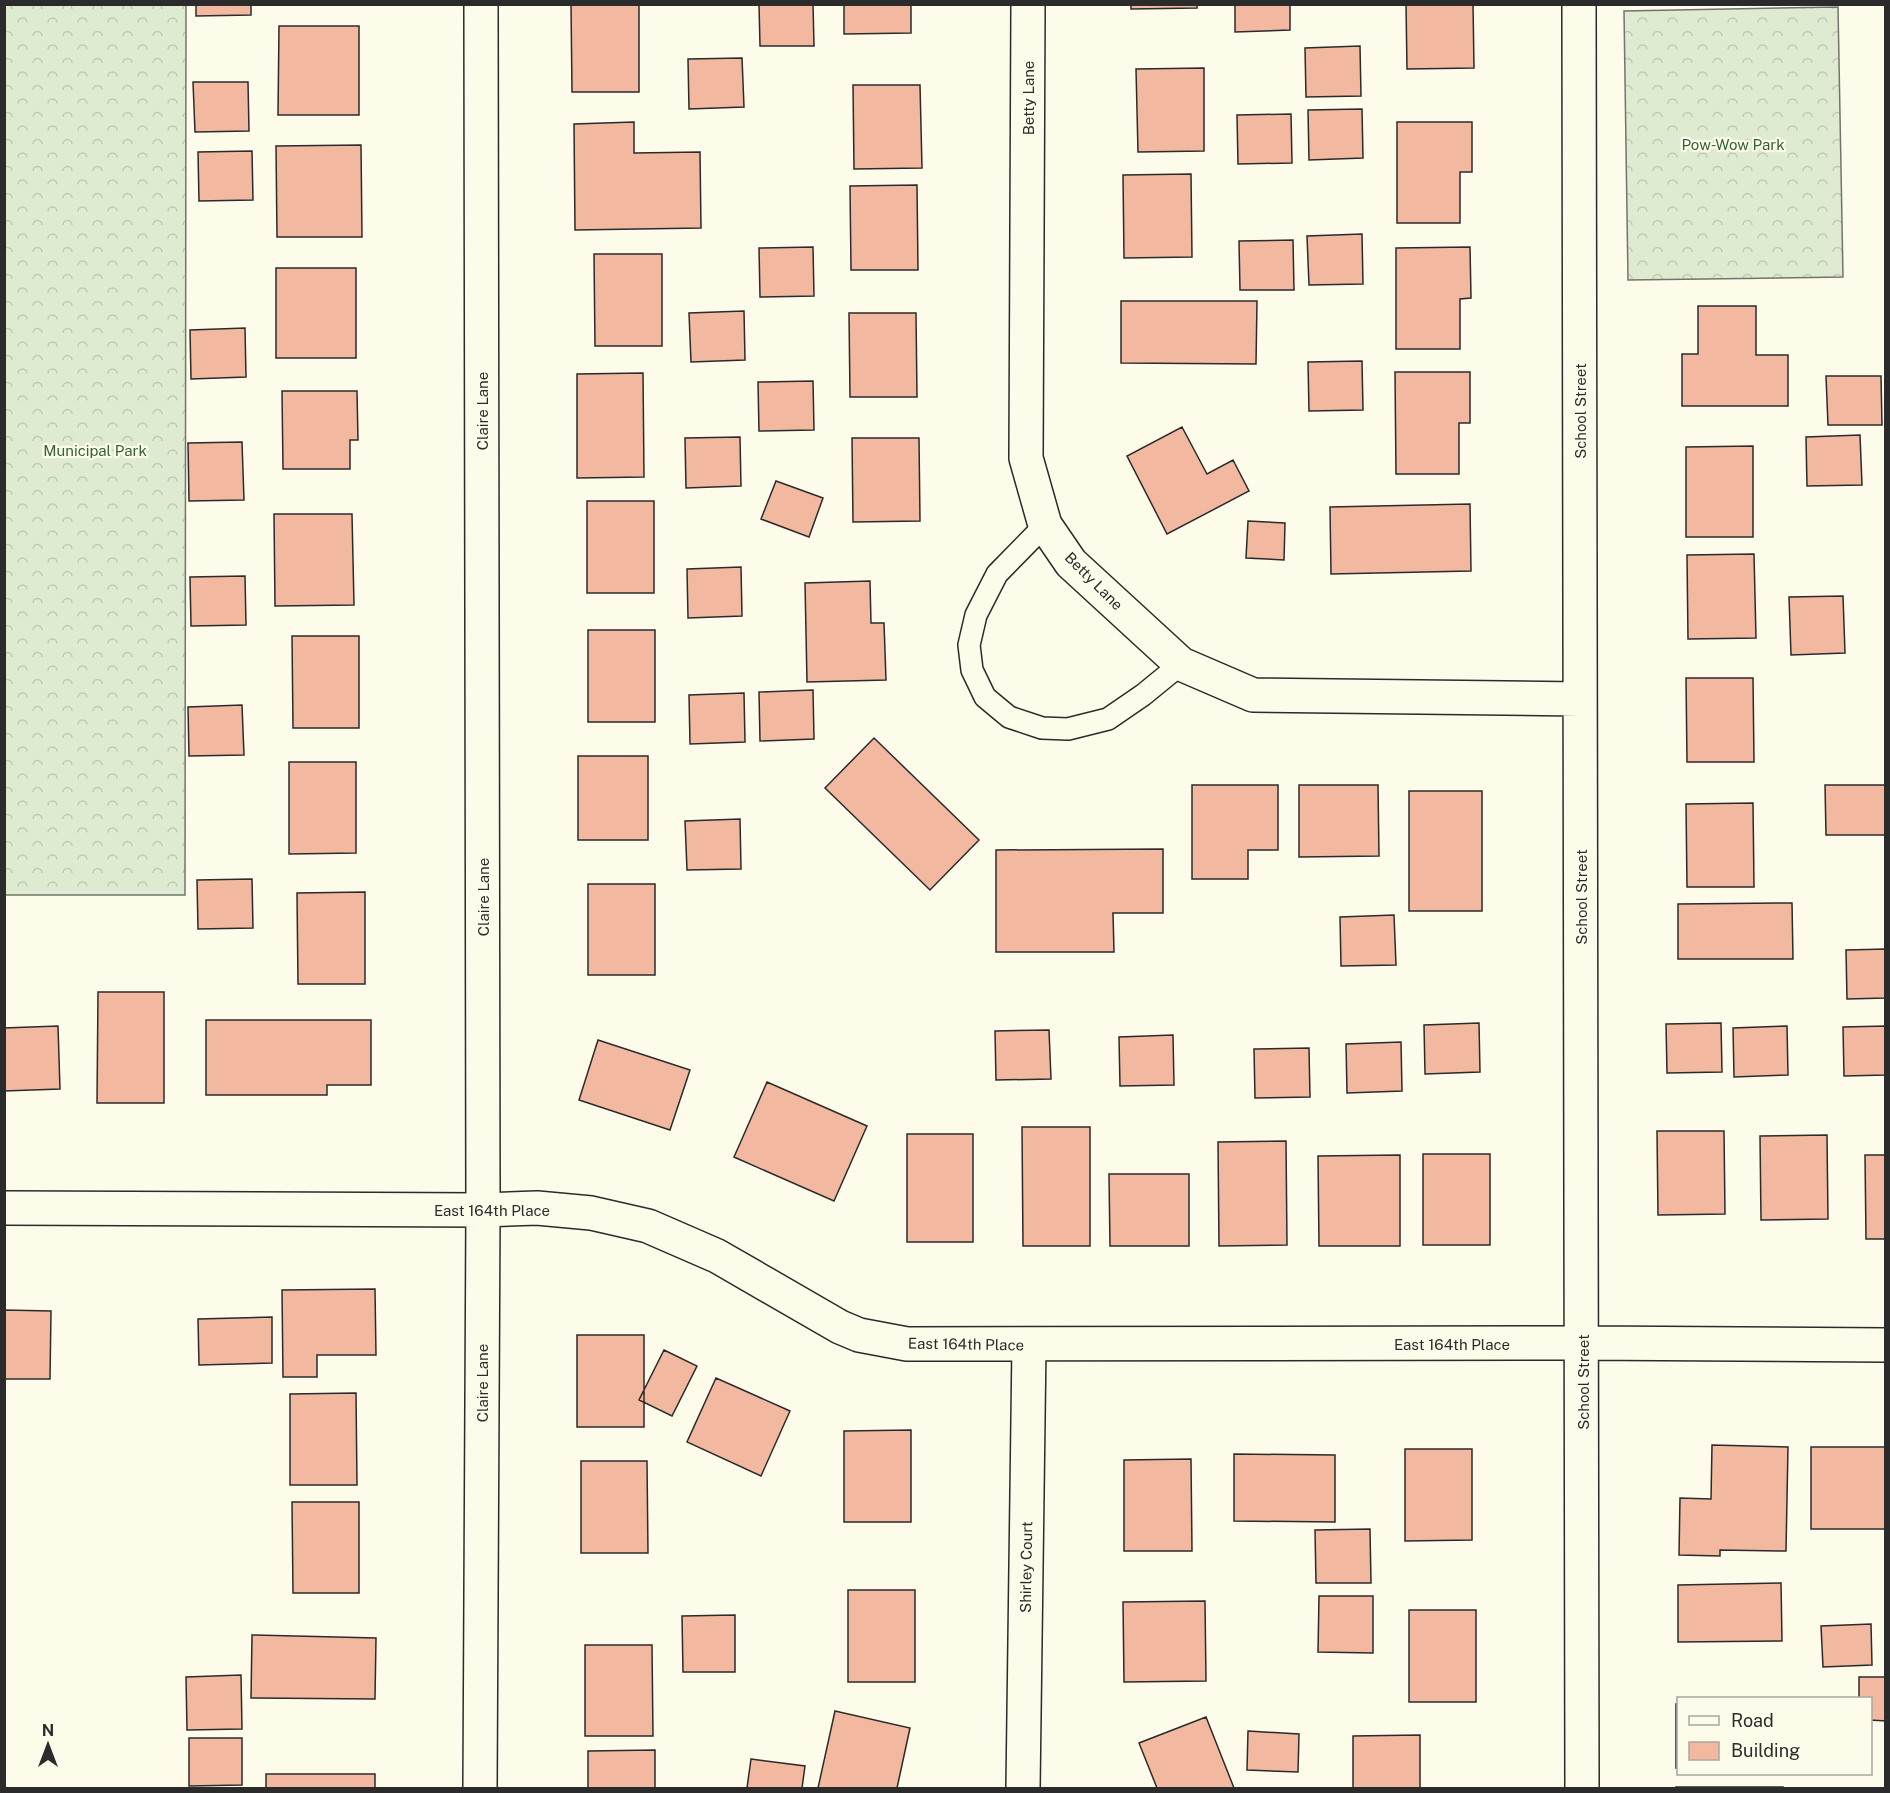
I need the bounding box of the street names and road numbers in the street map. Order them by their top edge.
street label: Betty Lane [1020,61,1037,135]
street label: School Street [1572,363,1589,459]
street label: Claire Lane [474,372,491,450]
street label: Betty Lane [1062,549,1126,613]
street label: School Street [1573,849,1590,945]
street label: Claire Lane [475,858,492,936]
street label: East 164th Place [434,1202,550,1219]
street label: East 164th Place [908,1334,1024,1354]
street label: School Street [1575,1334,1592,1430]
street label: East 164th Place [1394,1336,1510,1353]
street label: Claire Lane [474,1344,491,1422]
street label: Shirley Court [1017,1521,1035,1613]

